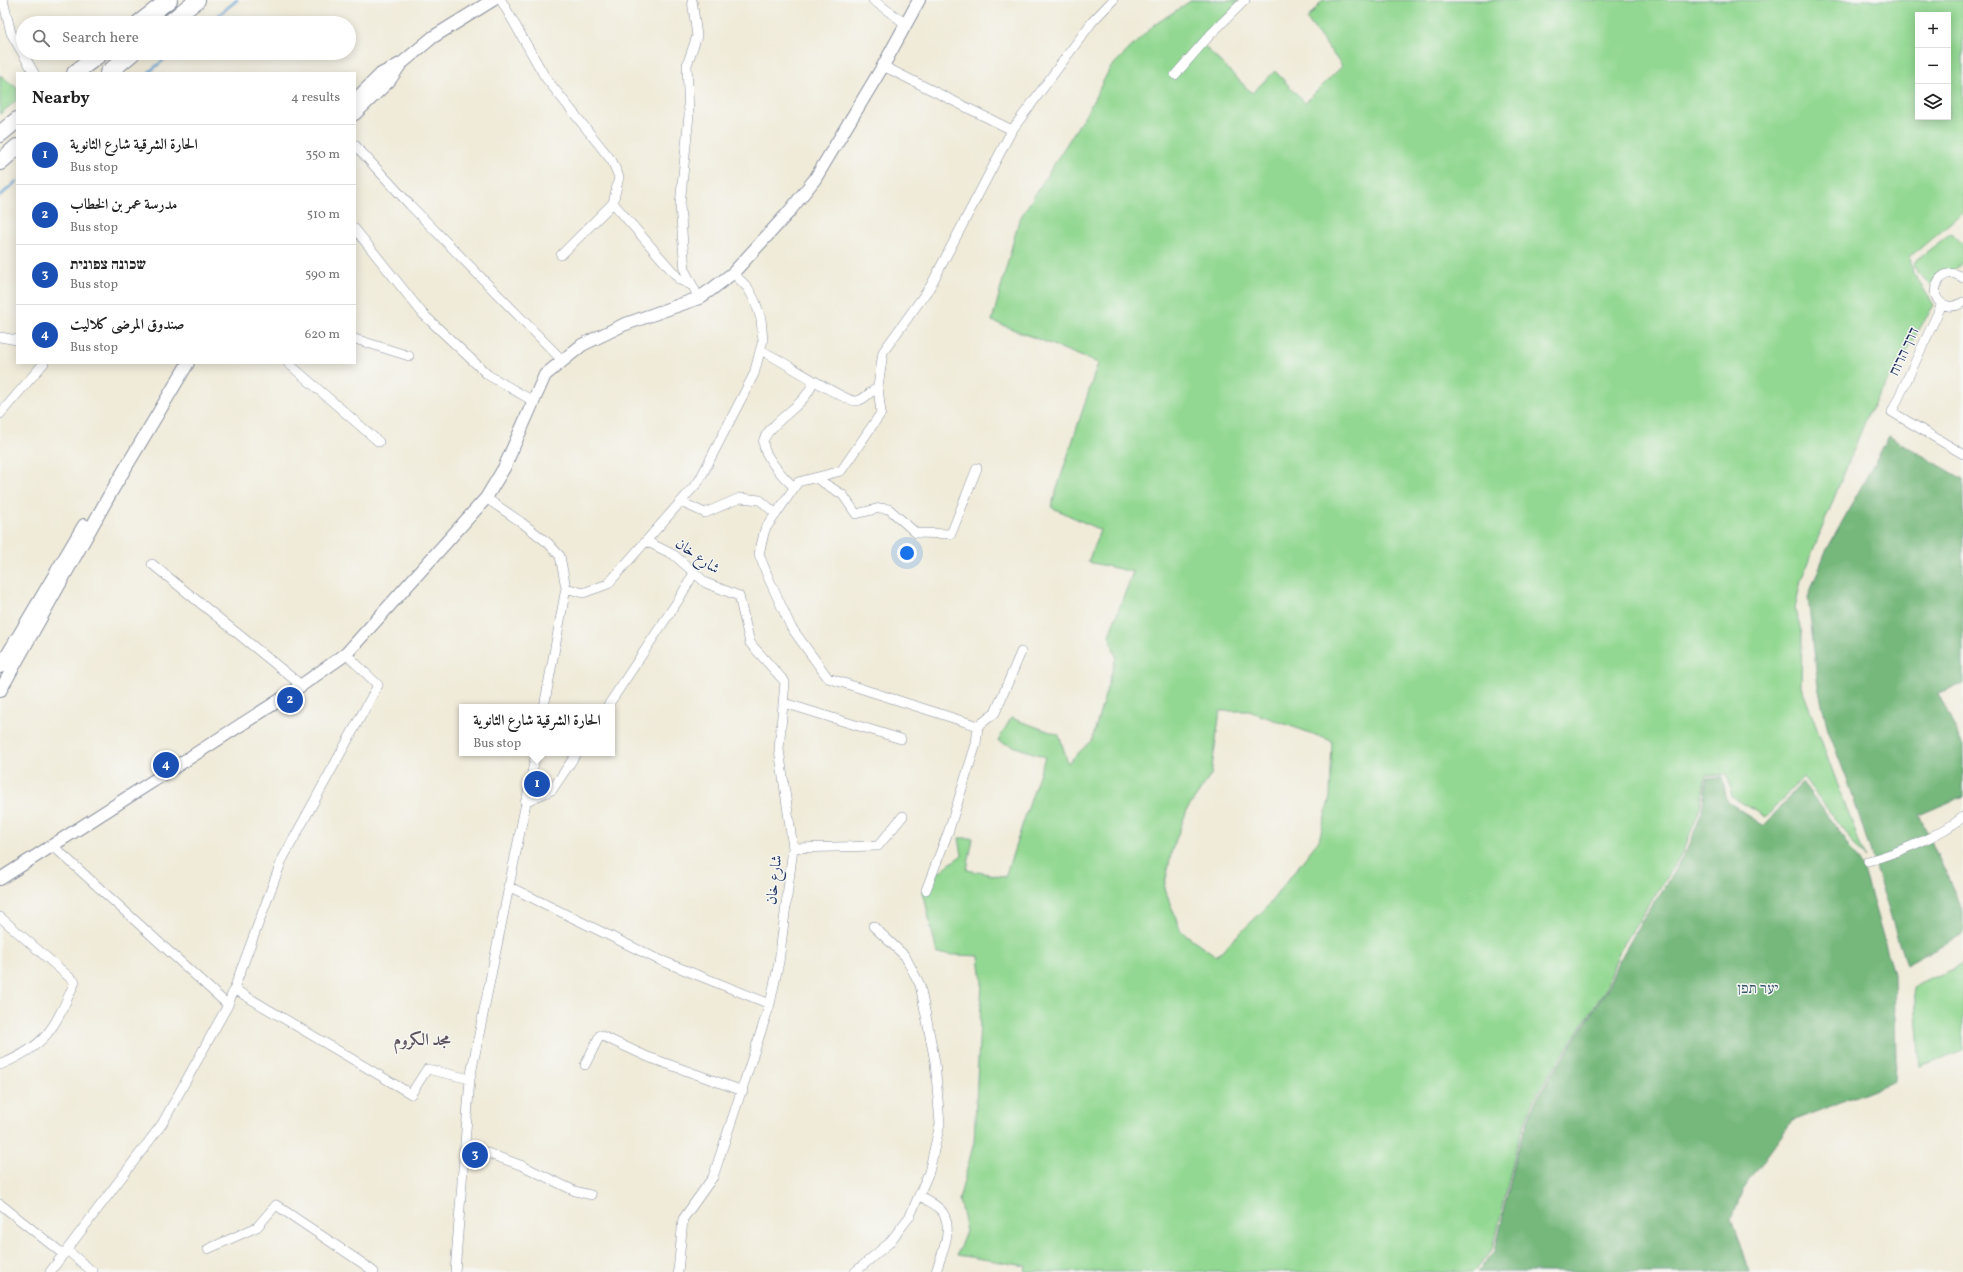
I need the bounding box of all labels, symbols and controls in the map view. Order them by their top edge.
map controls [1915,12,1951,120]
button: + [1915,12,1951,48]
search box [16,16,356,60]
icon: search [30,27,52,49]
text: Search here [62,28,139,49]
button: − [1915,48,1951,84]
button: layers [1915,84,1951,120]
text: Nearby [32,87,90,110]
text: 4 results [291,89,340,107]
text: الحارة الشرقية شارع الثانوية [70,135,198,156]
text: 1 [42,146,48,164]
text: 350 m [305,146,340,164]
text: Bus stop [70,159,118,177]
text: مدرسة عمر بن الخطاب [70,195,177,216]
text: 2 [42,206,48,224]
text: 510 m [307,206,340,224]
text: Bus stop [70,219,118,237]
text: שכונה צפונית [70,255,146,276]
text: 3 [42,266,48,284]
text: 590 m [305,266,340,284]
text: Bus stop [70,276,118,294]
text: صندوق المرضى كلاليت [70,315,184,336]
street label: דרך הרוח [1885,324,1925,380]
text: 4 [41,326,49,344]
text: 620 m [305,326,340,344]
text: Bus stop [70,339,118,357]
street label: شارع خان [670,534,724,581]
your location [897,543,917,563]
pin: 2 [277,685,303,715]
popup [459,704,615,756]
text: الحارة الشرقية شارع الثانوية [473,711,601,732]
text: Bus stop [473,735,521,753]
pin: 4 [153,750,179,780]
pin: 1 [524,769,550,799]
street label: شارع خان [762,854,789,906]
park label: יער תפן [1738,979,1778,1000]
district label: مجد الكروم [393,1029,451,1054]
pin: 3 [462,1140,488,1170]

